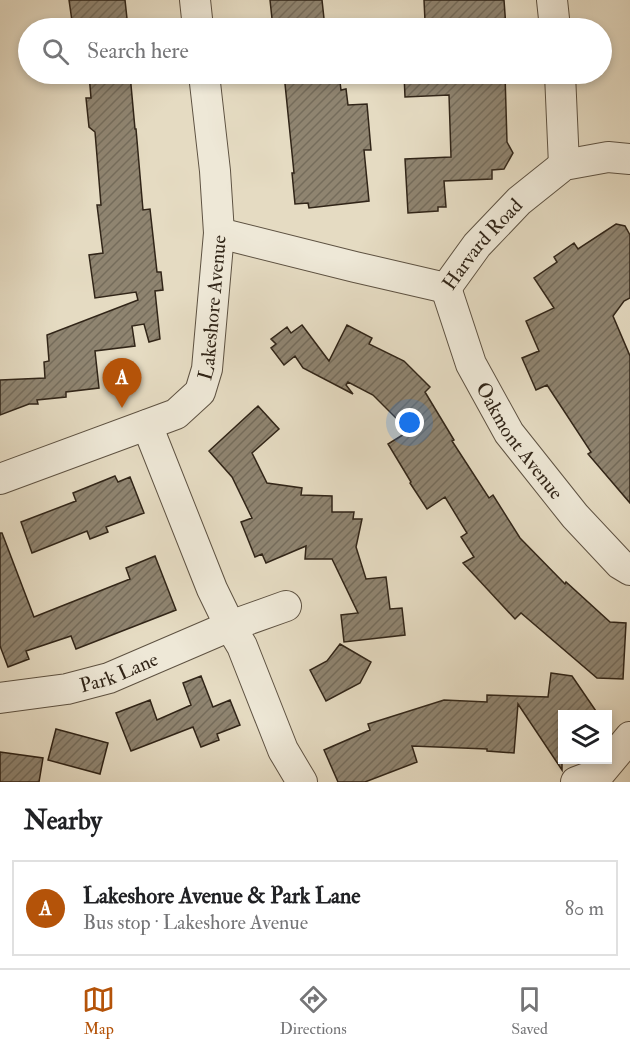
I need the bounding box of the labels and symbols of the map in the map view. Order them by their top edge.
street label: Harvard Road [436,193,528,295]
street label: Lakeshore Avenue [192,234,231,383]
pin: A [102,358,142,408]
street label: Oakmont Avenue [471,377,569,504]
your location [395,408,424,437]
street label: Park Lane [77,646,162,698]

